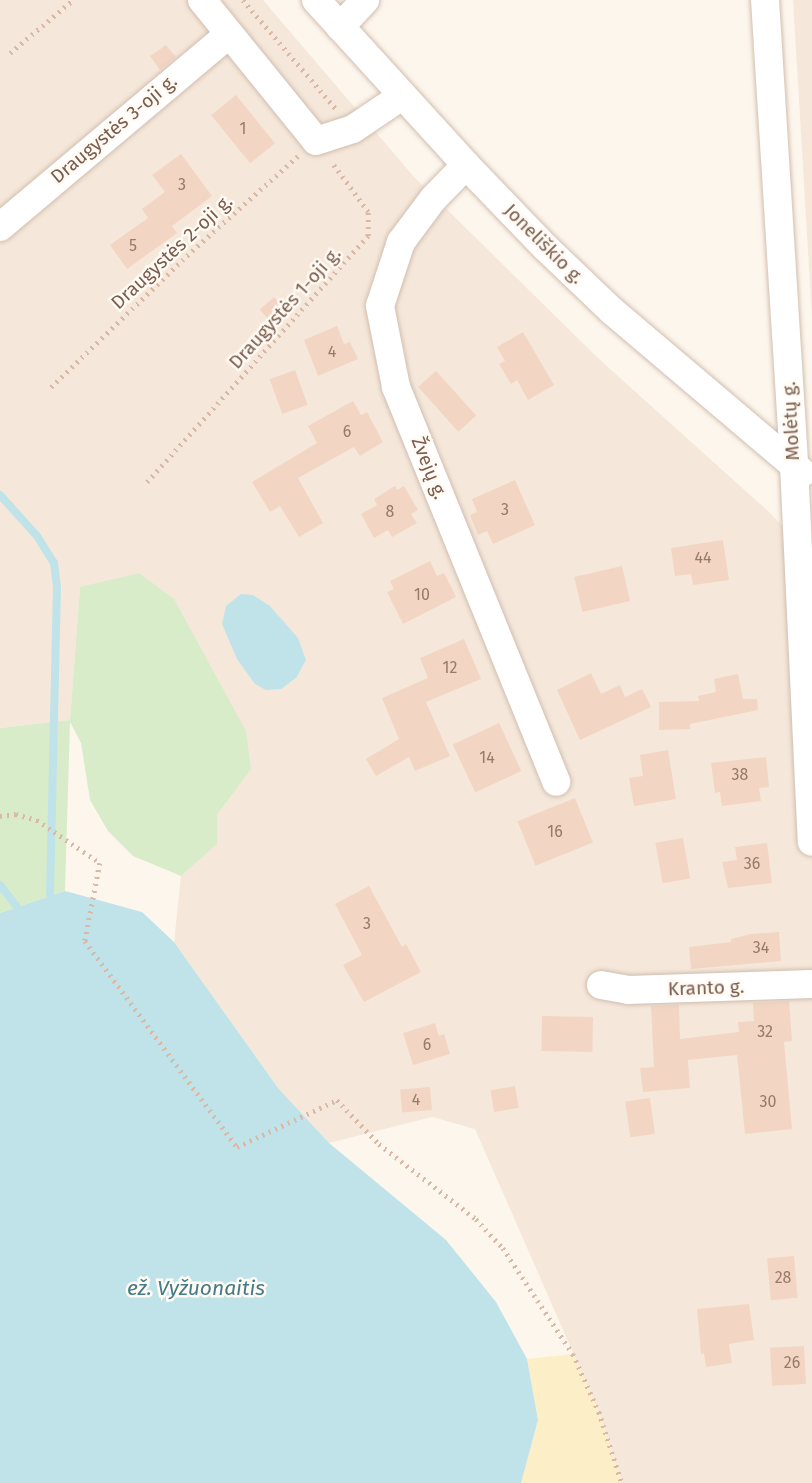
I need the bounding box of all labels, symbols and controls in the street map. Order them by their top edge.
street label: Draugystės 3-oji g. [46,70,182,188]
house number: 1 [240,119,246,139]
house number: 3 [178,175,186,195]
street label: Draugystės 2-oji g. [107,190,237,314]
street label: Joneliškio g. [499,199,589,289]
house number: 5 [129,236,137,256]
street label: Draugystės 1-oji g. [224,242,346,374]
house number: 4 [328,342,336,362]
street label: Molėtų g. [778,381,804,461]
house number: 6 [343,422,351,442]
street label: Žvejų g. [406,434,452,502]
house number: 3 [501,500,509,520]
house number: 8 [386,502,394,522]
house number: 44 [694,548,712,568]
house number: 10 [414,585,430,605]
house number: 12 [443,658,457,678]
house number: 14 [479,748,495,768]
house number: 38 [732,765,748,785]
house number: 16 [547,822,563,842]
house number: 36 [744,854,760,874]
house number: 3 [363,914,371,934]
house number: 34 [753,938,769,958]
street label: Kranto g. [667,975,745,1001]
house number: 32 [757,1022,773,1042]
house number: 6 [423,1035,431,1055]
house number: 4 [412,1090,420,1110]
house number: 30 [760,1092,776,1112]
house number: 28 [775,1268,791,1288]
water label: ež. Vyžuonaitis [127,1275,265,1301]
house number: 26 [784,1353,800,1373]

